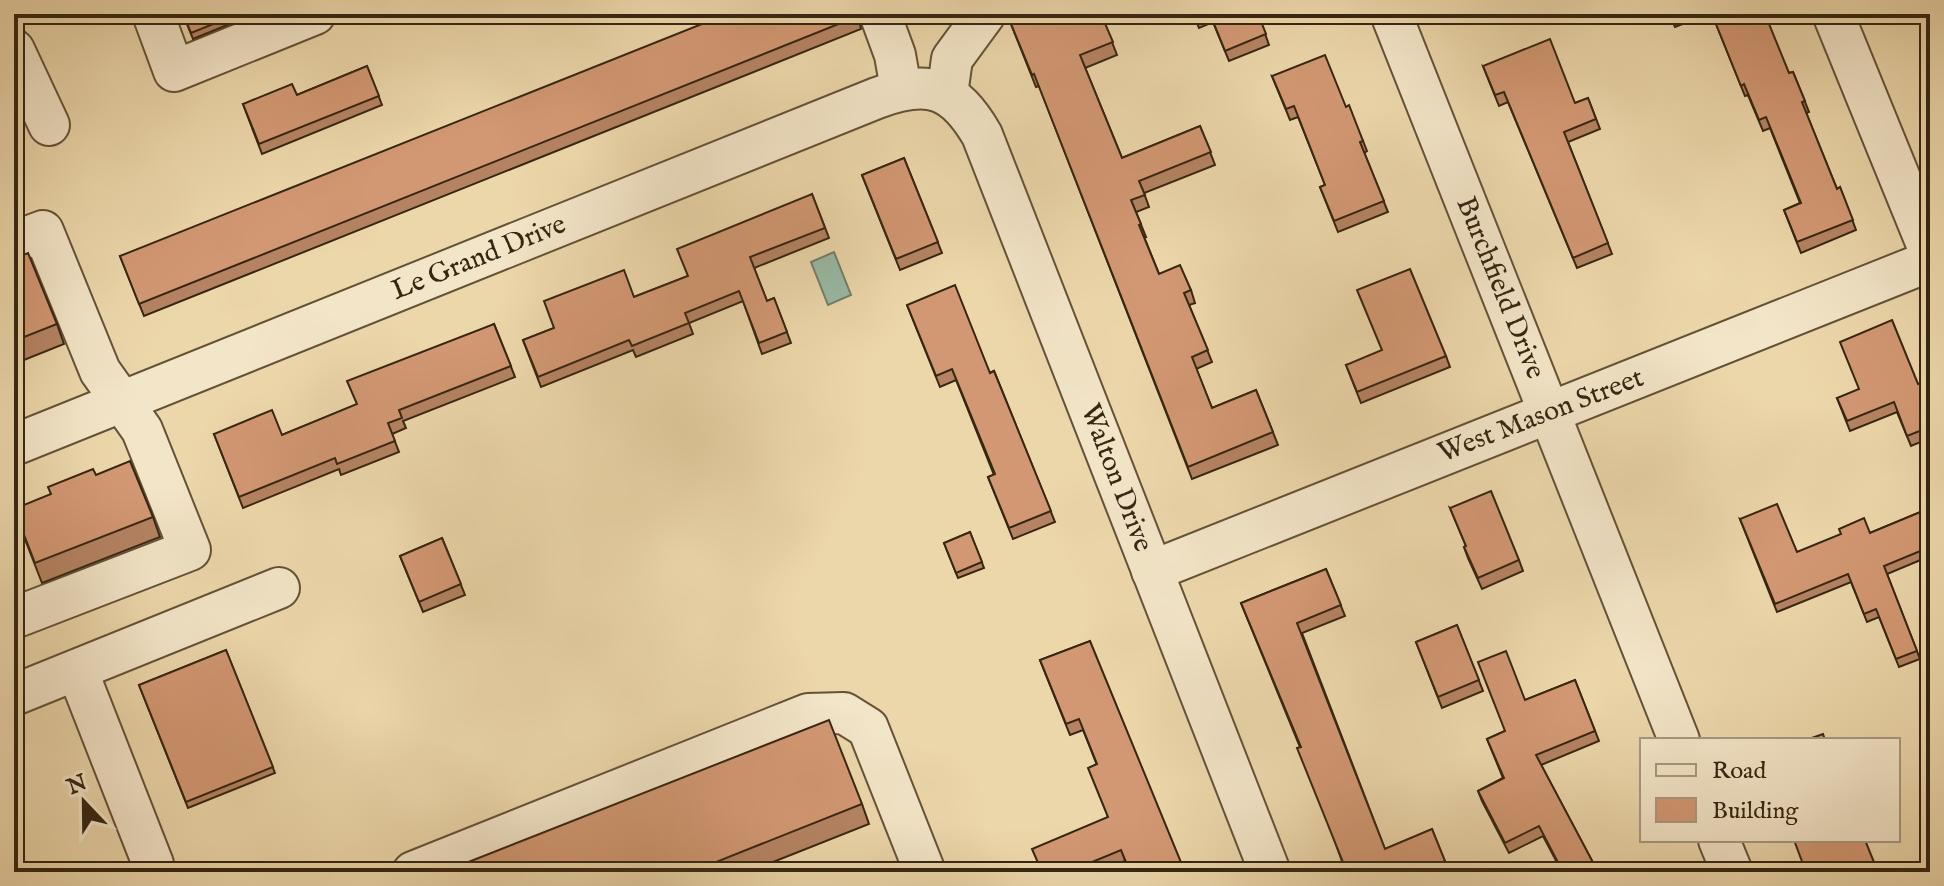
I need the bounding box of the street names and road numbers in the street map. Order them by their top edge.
street label: Burchfield Drive [1448,192,1552,384]
street label: Le Grand Drive [387,207,571,309]
street label: West Mason Street [1433,361,1649,471]
street label: Walton Drive [1072,399,1160,557]

